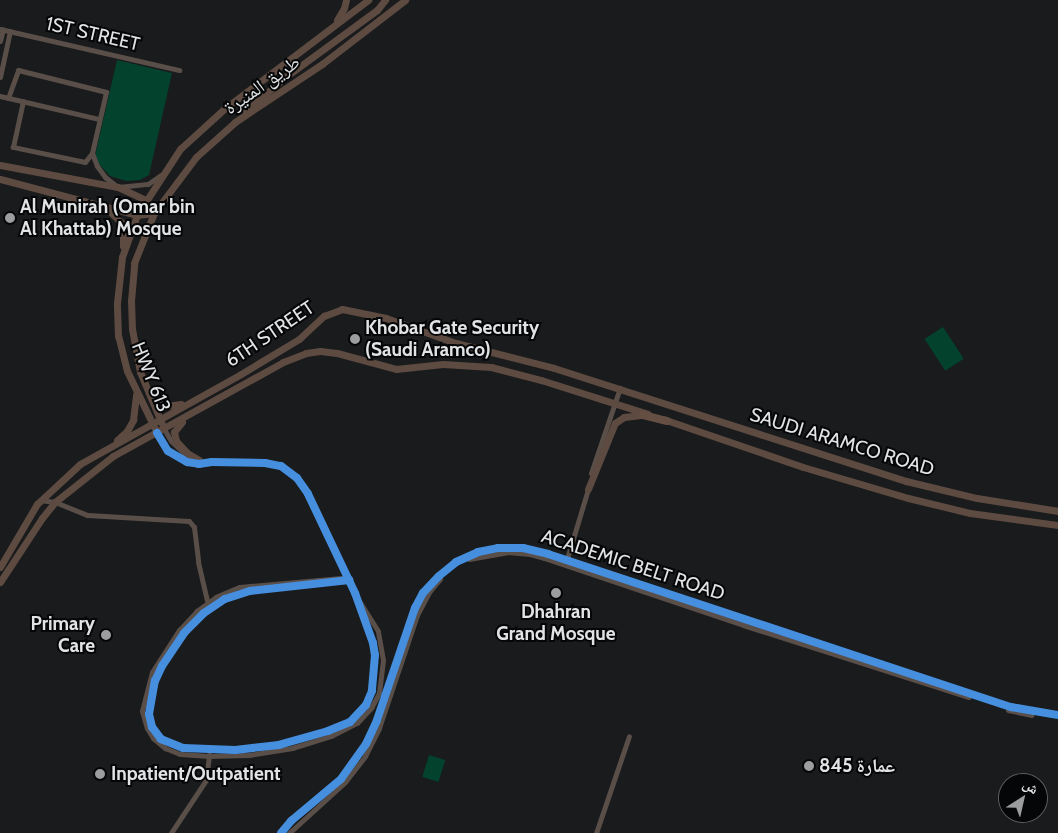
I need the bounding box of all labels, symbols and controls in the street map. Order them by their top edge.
street label: 1ST STREET [44,12,142,56]
street label: طريق المنيرة [220,51,304,119]
place label: Al Munirah (Omar bin Al Khattab) Mosque [20,196,195,240]
marker: Al Munirah (Omar bin Al Khattab) Mosque [4,212,16,224]
street label: 6TH STREET [221,296,319,372]
place label: Khobar Gate Security (Saudi Aramco) [365,317,539,361]
marker: Khobar Gate Security (Saudi Aramco) [349,333,361,345]
street label: HWY 613 [127,339,175,415]
street label: SAUDI ARAMCO ROAD [747,403,937,481]
street label: ACADEMIC BELT ROAD [539,525,727,605]
marker: Dhahran Grand Mosque [550,587,562,599]
place label: Dhahran Grand Mosque [496,601,616,645]
place label: Primary Care [31,613,95,657]
marker: Primary Care [99,628,113,642]
place label: عمارة 845 [819,755,895,777]
marker: عمارة 845 [803,760,815,772]
place label: Inpatient/Outpatient [111,763,281,785]
marker: Inpatient/Outpatient [93,767,107,781]
north arrow [998,773,1048,823]
text: ش [1020,775,1042,798]

